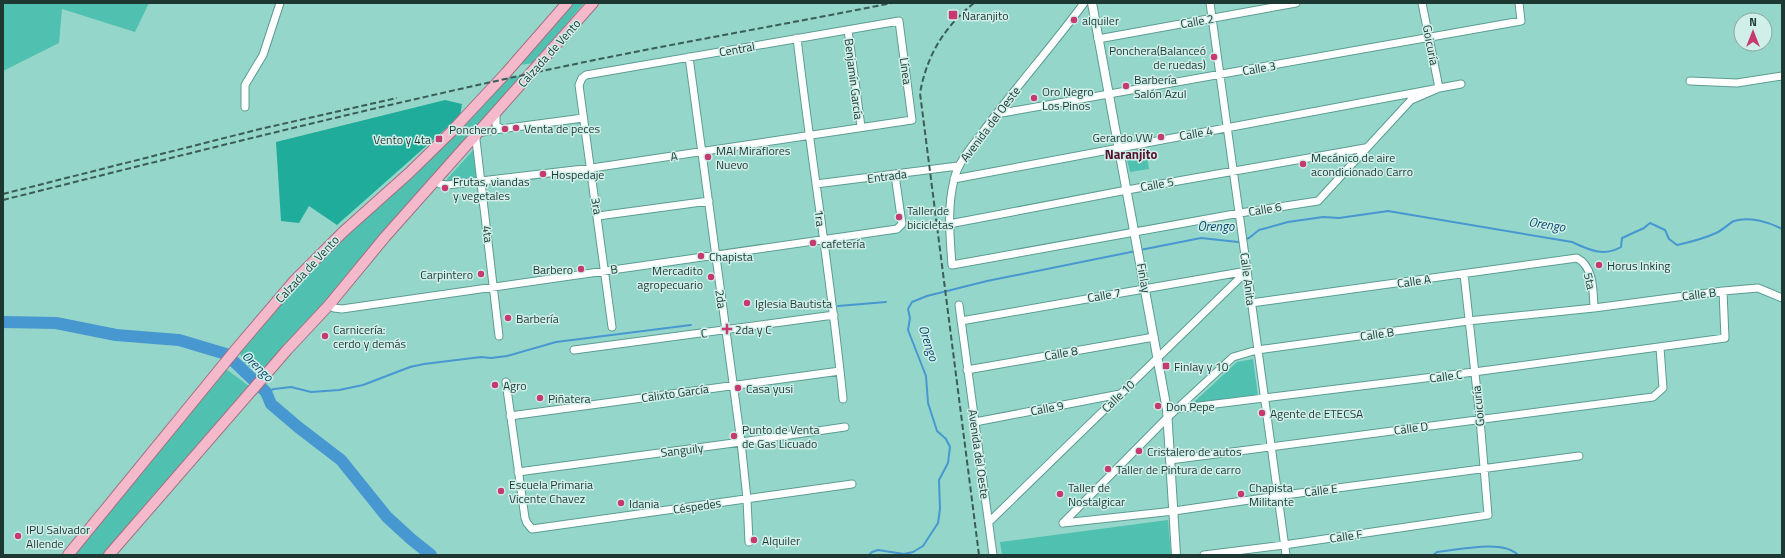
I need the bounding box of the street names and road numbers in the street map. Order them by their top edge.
street label: Calle 2 [1179,9,1215,33]
street label: Calzada de Vento [513,15,585,91]
street label: Goicuría [1418,23,1444,67]
street label: Central [718,37,756,61]
street label: Benjamín García [840,37,868,121]
street label: Línea [895,56,917,86]
street label: Calle 3 [1241,56,1277,80]
street label: Avenida del Oeste [955,82,1025,166]
street label: Calle 4 [1178,121,1214,145]
street label: A [669,146,679,166]
street label: Entrada [866,164,908,188]
street label: Calle 5 [1139,172,1175,196]
street label: 3ra [586,196,608,216]
street label: Calle 6 [1247,197,1283,221]
street label: 1ra [810,208,830,228]
street label: 4ta [478,224,498,244]
street label: Calzada de Vento [271,231,343,307]
street label: Calle Anita [1235,251,1261,307]
street label: B [609,259,619,279]
street label: Finlay [1132,262,1156,295]
street label: Calle A [1396,269,1432,293]
street label: 5ta [1579,271,1601,291]
street label: Calle B [1681,282,1717,306]
street label: Calle 7 [1086,283,1122,307]
street label: 2da [710,288,732,310]
street label: Calle B [1359,322,1395,346]
street label: C [700,323,709,343]
street label: Calle 8 [1043,341,1079,365]
street label: Calle C [1428,364,1464,387]
street label: Calle 10 [1097,375,1139,417]
street label: Calixto García [640,379,710,407]
street label: Goicuría [1466,385,1490,427]
street label: Calle 9 [1029,395,1066,421]
street label: Avenida del Oeste [963,408,995,500]
street label: Calle D [1393,416,1430,440]
street label: Sanguily [660,438,705,462]
street label: Calle E [1303,478,1339,501]
street label: Céspedes [672,493,723,519]
street label: Calle F [1328,524,1364,548]

